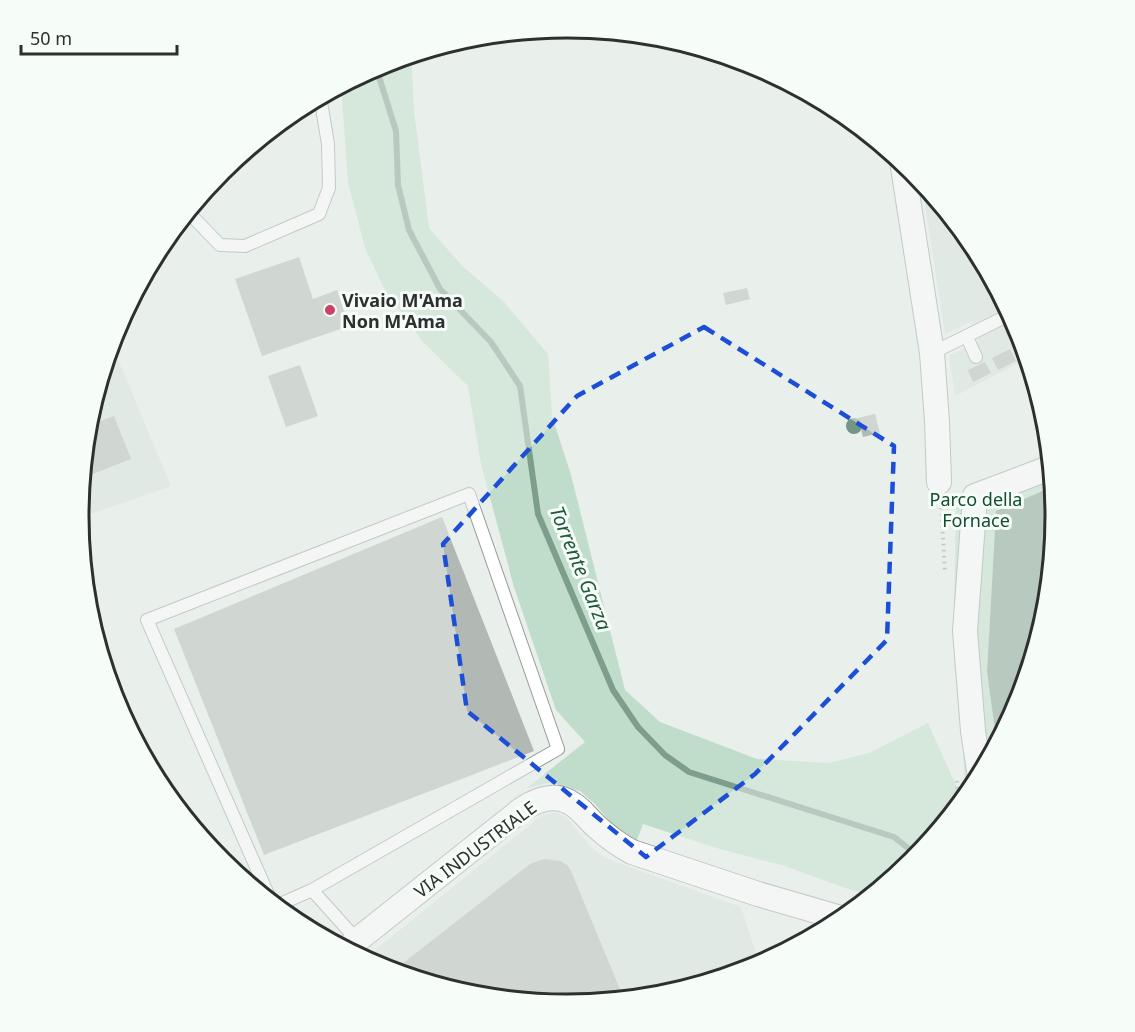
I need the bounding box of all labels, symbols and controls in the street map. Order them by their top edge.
scale bar [21,18,177,56]
text: 50 m [30,26,72,50]
place label: Vivaio M'Ama Non M'Ama [342,288,463,333]
marker: Vivaio M'Ama Non M'Ama [323,303,337,317]
park label: Parco della Fornace [930,487,1022,532]
water label: Torrente Garza [544,502,618,634]
street label: VIA INDUSTRIALE [409,795,541,903]

